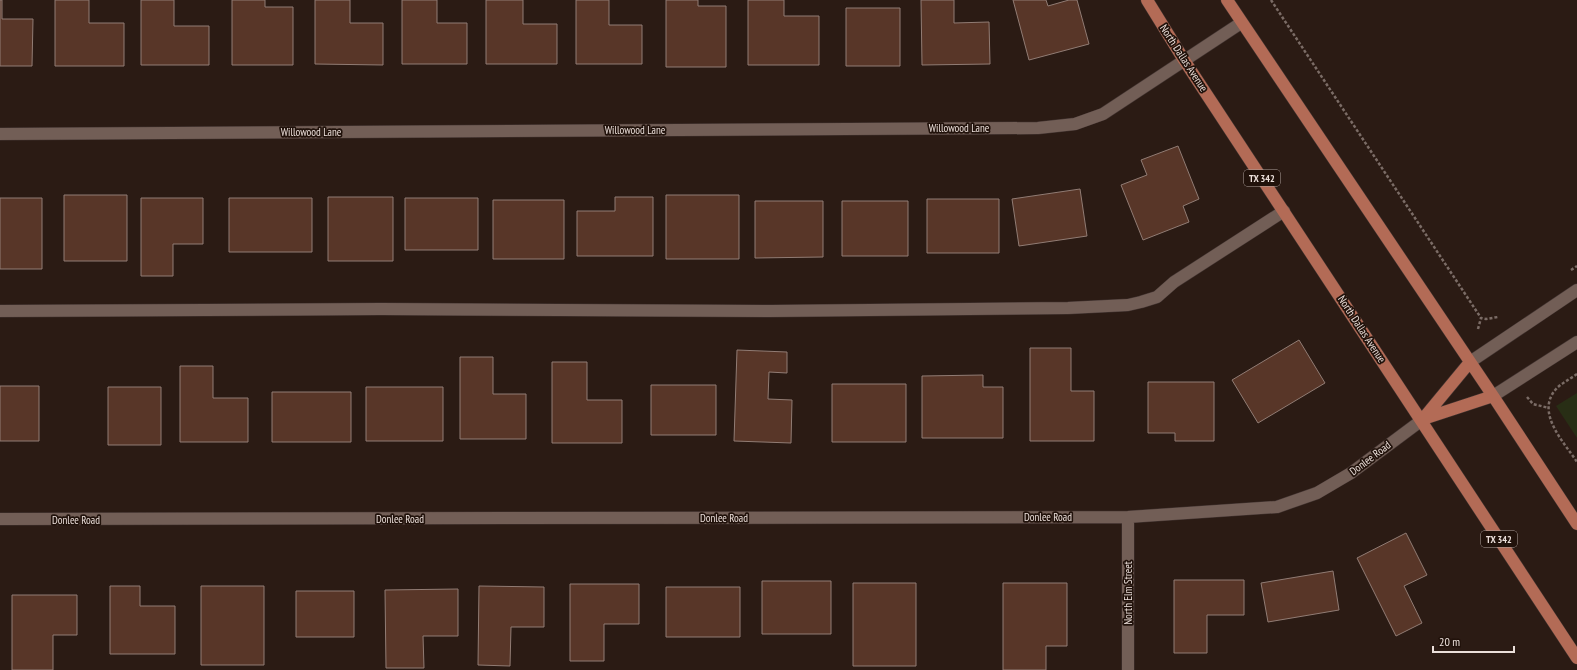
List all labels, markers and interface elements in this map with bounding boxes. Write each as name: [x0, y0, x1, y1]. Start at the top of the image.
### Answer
street label: North Dallas Avenue: [1157, 22, 1211, 95]
street label: Willowood Lane: [929, 121, 990, 135]
street label: Willowood Lane: [605, 123, 666, 137]
street label: Willowood Lane: [281, 125, 342, 139]
road number: TX 342: [1244, 170, 1280, 186]
street label: North Dallas Avenue: [1335, 293, 1389, 366]
street label: Donlee Road: [1347, 438, 1394, 478]
street label: Donlee Road: [1024, 510, 1072, 524]
street label: Donlee Road: [700, 511, 748, 525]
street label: Donlee Road: [376, 512, 424, 526]
street label: Donlee Road: [52, 513, 100, 527]
road number: TX 342: [1481, 531, 1517, 547]
street label: North Elm Street: [1121, 561, 1135, 625]
scale bar: [1433, 628, 1514, 654]
text: 20 m: [1439, 634, 1460, 649]

